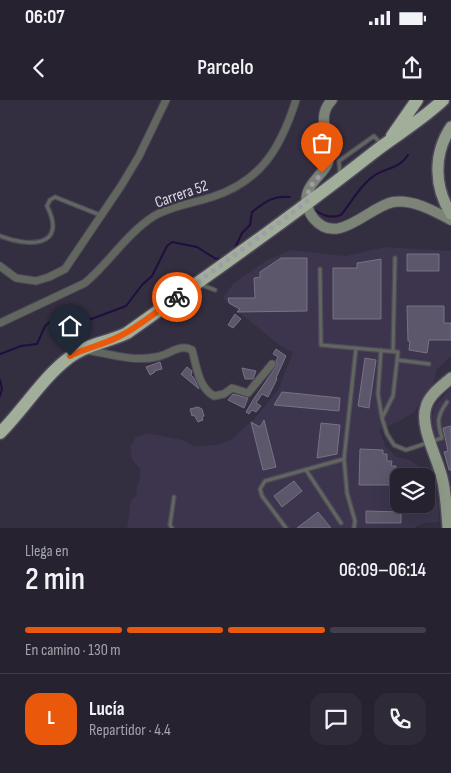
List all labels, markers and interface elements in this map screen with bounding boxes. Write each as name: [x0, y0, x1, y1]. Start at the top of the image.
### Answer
text: 06:07: [25, 6, 65, 29]
icon: back: [25, 54, 53, 82]
text: Parcelo: [197, 54, 254, 81]
icon: share: [398, 54, 426, 82]
pin: [301, 122, 343, 173]
icon: bag: [308, 129, 336, 157]
street label: Carrera 52: [152, 176, 211, 212]
courier: [152, 272, 202, 322]
icon: bike: [163, 283, 191, 311]
pin: [49, 305, 91, 356]
icon: home: [56, 312, 84, 340]
map controls: [390, 468, 435, 513]
button: layers: [390, 468, 435, 513]
text: Llega en: [25, 542, 69, 561]
text: 06:09–06:14: [339, 559, 426, 582]
text: 2 min: [25, 560, 85, 599]
text: En camino · 130 m: [25, 641, 121, 660]
button: chat: [310, 693, 362, 745]
button: phone: [374, 693, 426, 745]
text: Lucía: [89, 698, 124, 721]
text: L: [47, 707, 55, 730]
text: Repartidor · 4.4: [89, 721, 171, 740]

